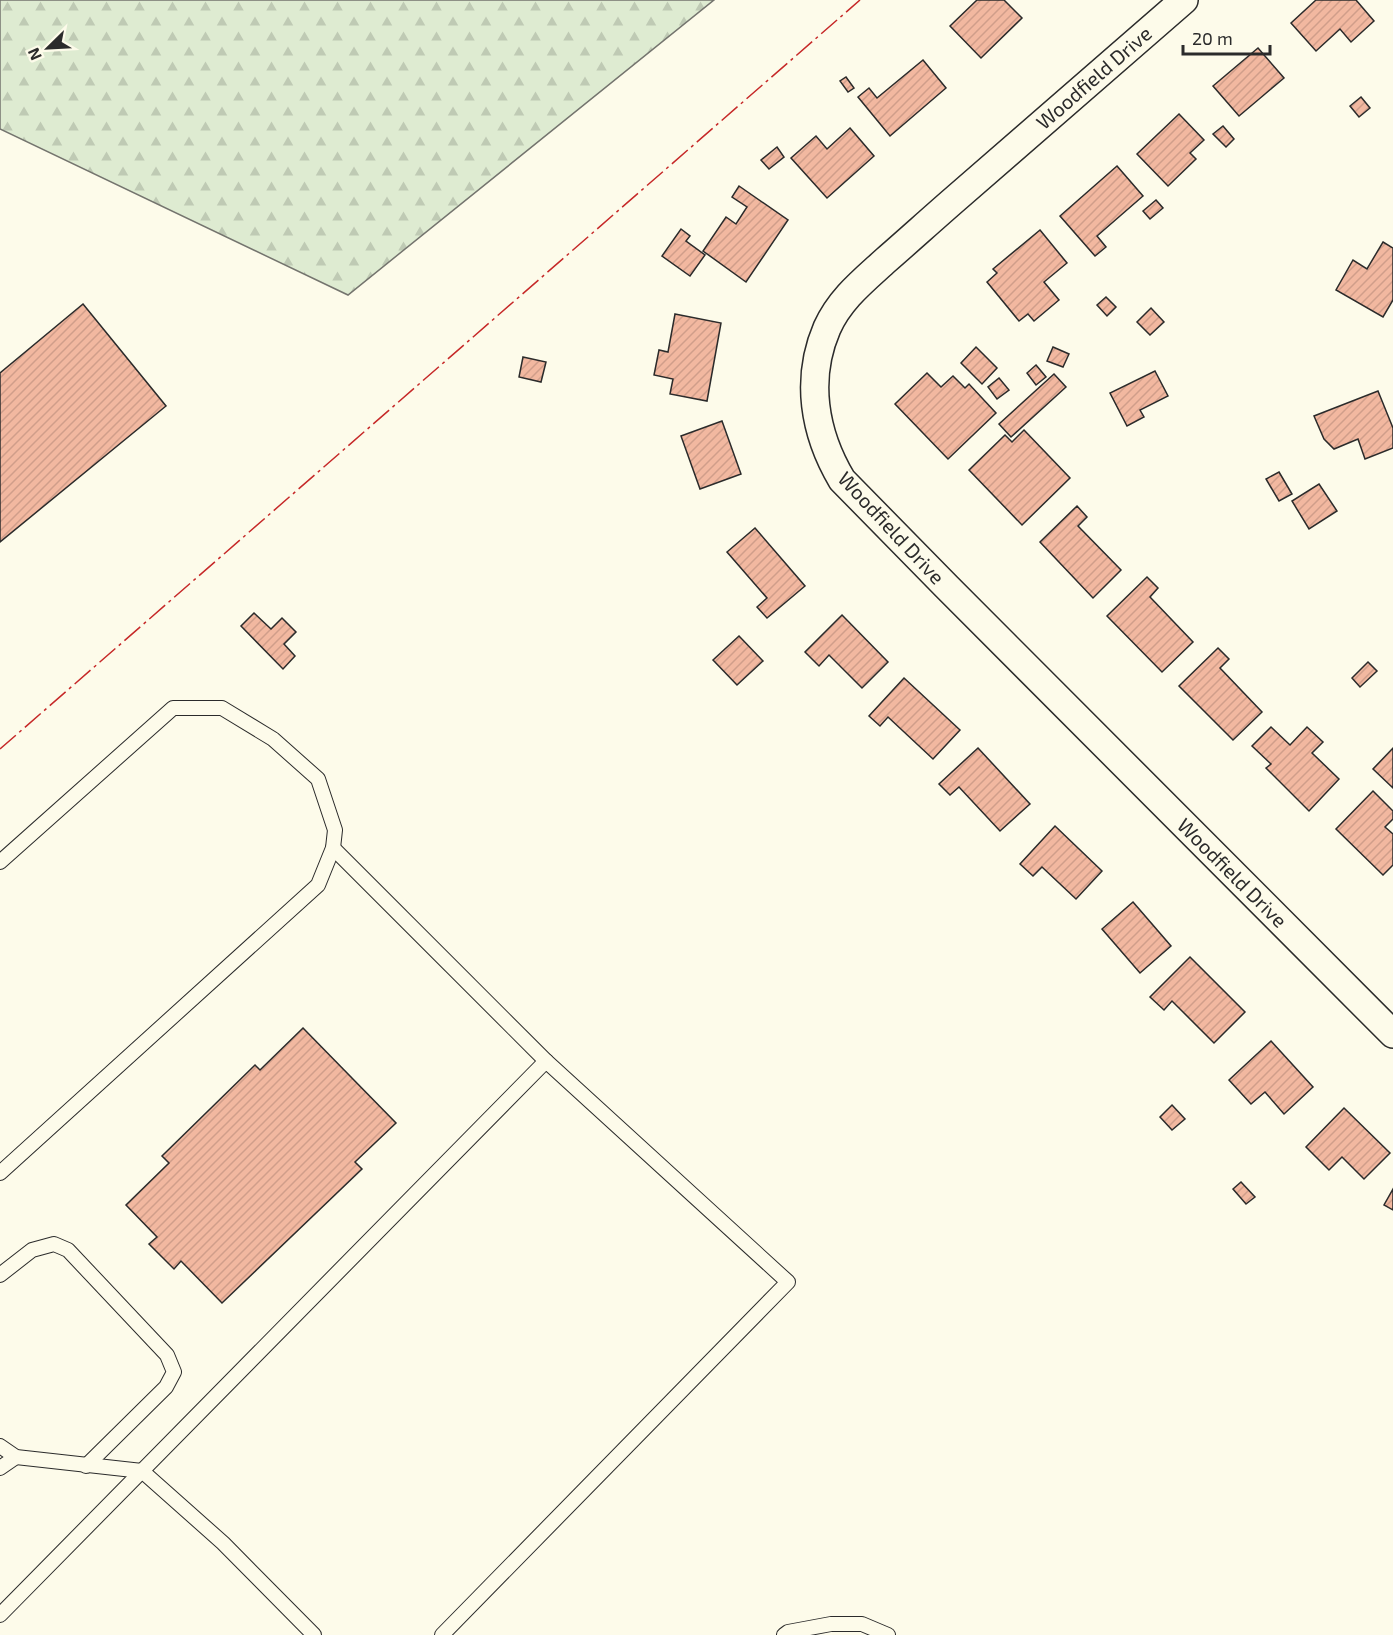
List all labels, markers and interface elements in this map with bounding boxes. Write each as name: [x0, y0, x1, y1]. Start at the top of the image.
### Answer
north arrow: [18, 18, 78, 78]
scale bar: [1183, 18, 1270, 56]
street label: Woodfield Drive: [1031, 21, 1156, 134]
text: 20 m: [1192, 27, 1233, 49]
text: N: [23, 45, 45, 63]
street label: Woodfield Drive: [834, 466, 950, 589]
street label: Woodfield Drive: [1173, 813, 1292, 932]

